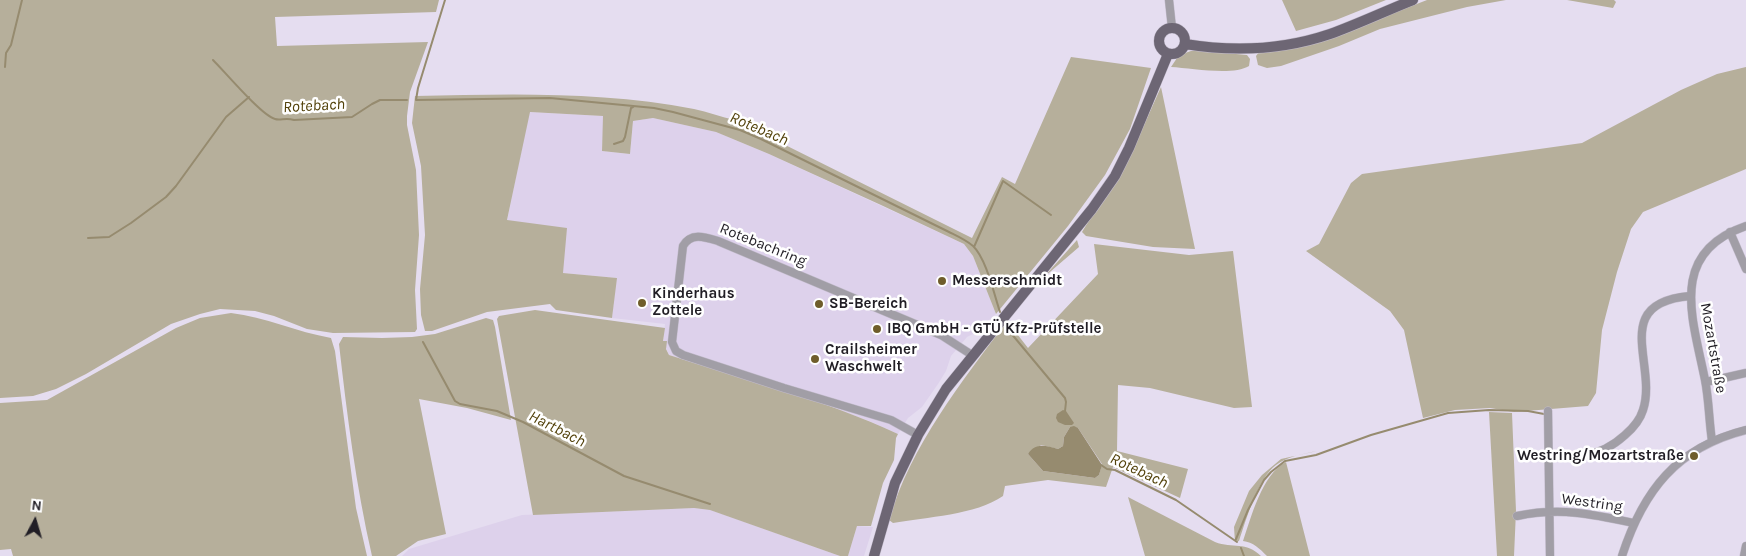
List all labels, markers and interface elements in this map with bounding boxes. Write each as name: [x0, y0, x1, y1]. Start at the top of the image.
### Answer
water label: Rotebach: [282, 95, 346, 117]
water label: Rotebach: [727, 108, 791, 150]
street label: Rotebachring: [717, 219, 809, 271]
place label: Messerschmidt: [952, 272, 1062, 290]
marker: Messerschmidt: [936, 275, 948, 287]
place label: Kinderhaus Zottele: [652, 285, 735, 320]
place label: SB-Bereich: [829, 295, 908, 313]
marker: Kinderhaus Zottele: [636, 297, 648, 309]
marker: SB-Bereich: [813, 298, 825, 310]
street label: Mozartstraße: [1696, 301, 1730, 395]
place label: IBQ GmbH - GTÜ Kfz-Prüfstelle: [887, 320, 1102, 338]
marker: IBQ GmbH - GTÜ Kfz-Prüfstelle: [871, 323, 883, 335]
place label: Crailsheimer Waschwelt: [825, 341, 917, 376]
marker: Crailsheimer Waschwelt: [809, 353, 821, 365]
water label: Hartbach: [525, 407, 589, 451]
place label: Westring/Mozartstraße: [1517, 447, 1684, 465]
water label: Rotebach: [1107, 449, 1171, 493]
marker: Westring/Mozartstraße: [1688, 450, 1700, 462]
street label: Westring: [1560, 490, 1624, 516]
north arrow: [10, 496, 60, 546]
text: N: [31, 497, 42, 515]

